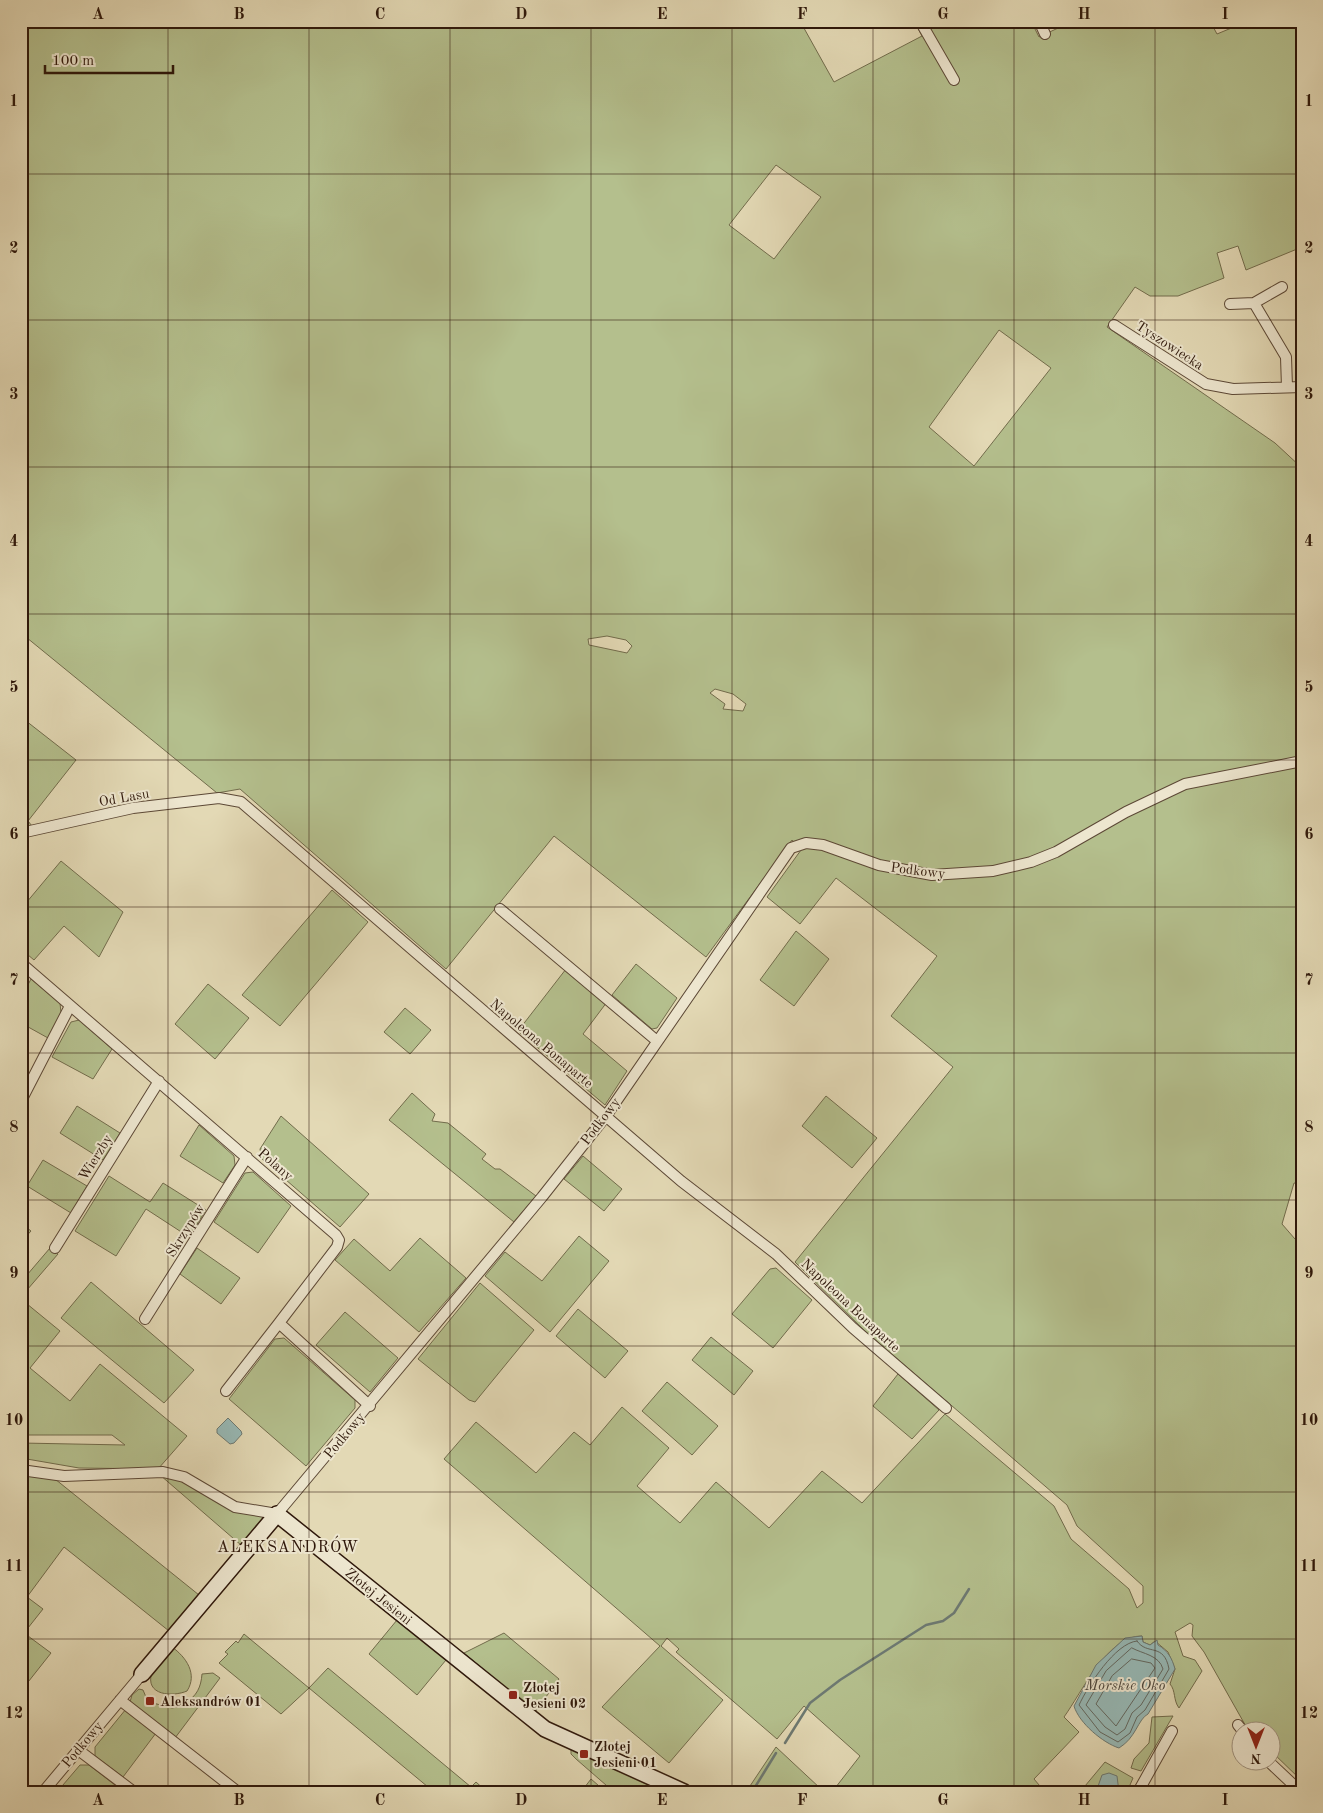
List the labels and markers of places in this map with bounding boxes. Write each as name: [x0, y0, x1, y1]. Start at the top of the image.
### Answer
place label: Złotej Jesieni 02: [523, 1681, 586, 1711]
marker: Złotej Jesieni 02: [507, 1689, 519, 1701]
marker: Aleksandrów 01: [144, 1695, 156, 1707]
place label: Aleksandrów 01: [160, 1695, 262, 1709]
place label: Złotej Jesieni 01: [594, 1740, 657, 1770]
marker: Złotej Jesieni 01: [578, 1748, 590, 1760]

